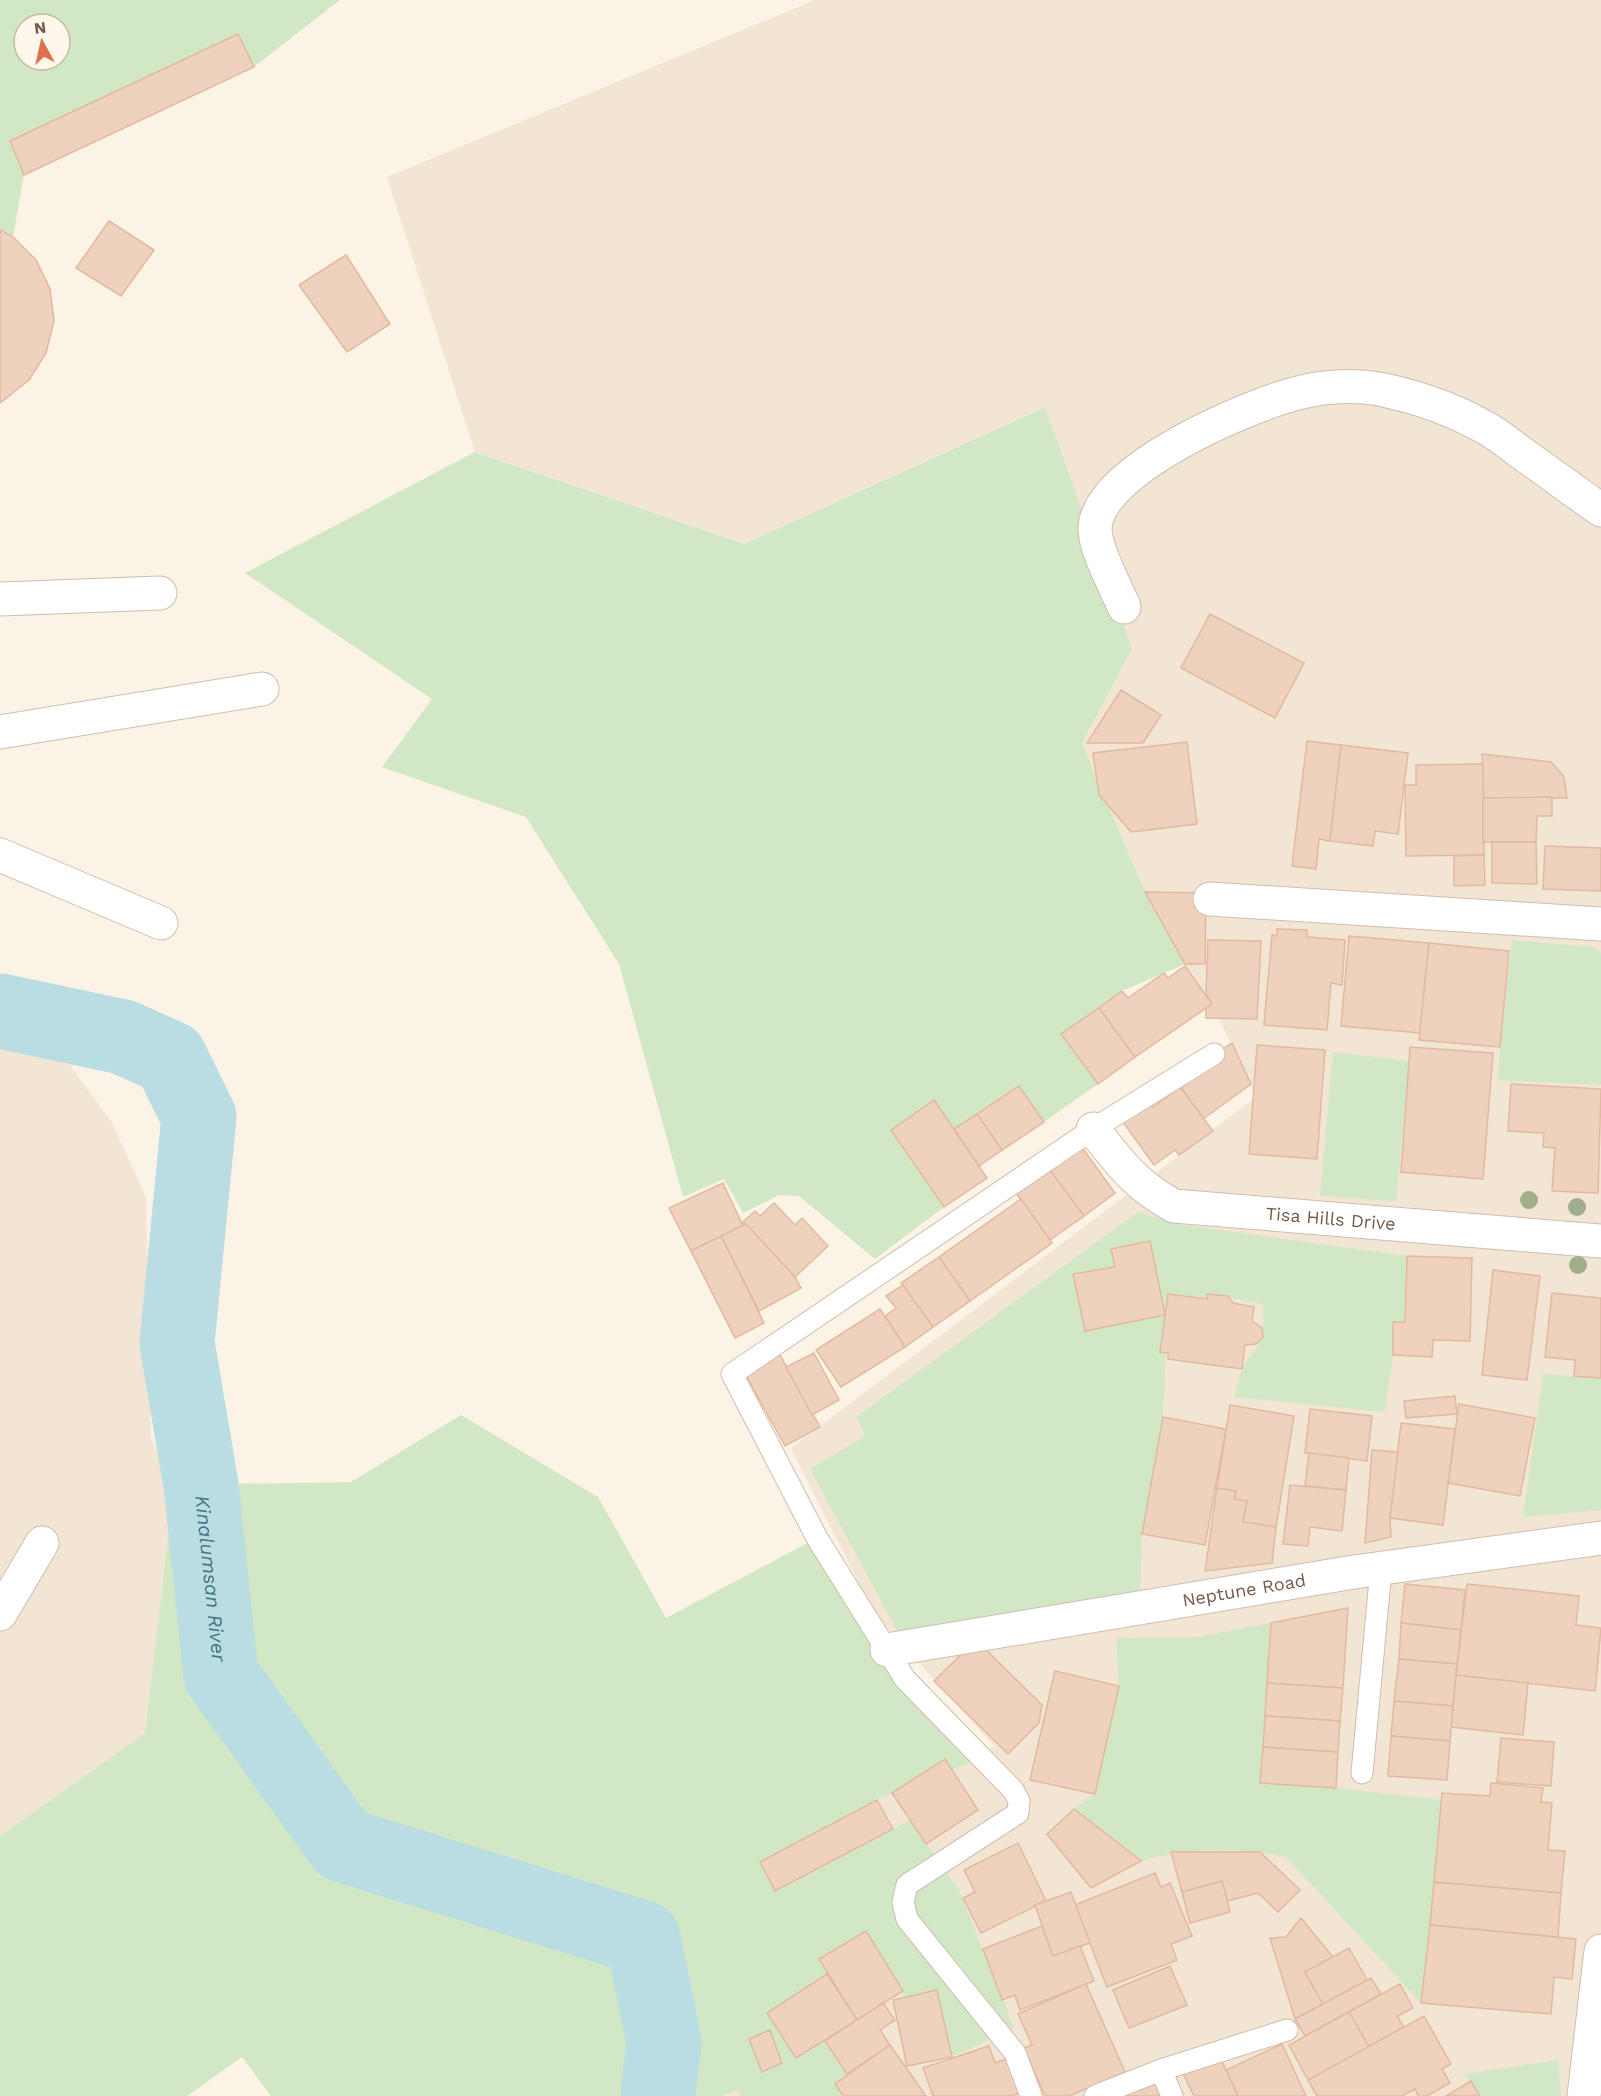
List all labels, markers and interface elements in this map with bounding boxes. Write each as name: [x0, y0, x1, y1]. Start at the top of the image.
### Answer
north arrow: [12, 12, 72, 72]
text: N: [33, 17, 47, 38]
street label: Tisa Hills Drive: [1265, 1203, 1397, 1234]
water label: Kinalumsan River: [190, 1494, 232, 1664]
street label: Neptune Road: [1181, 1569, 1307, 1611]

